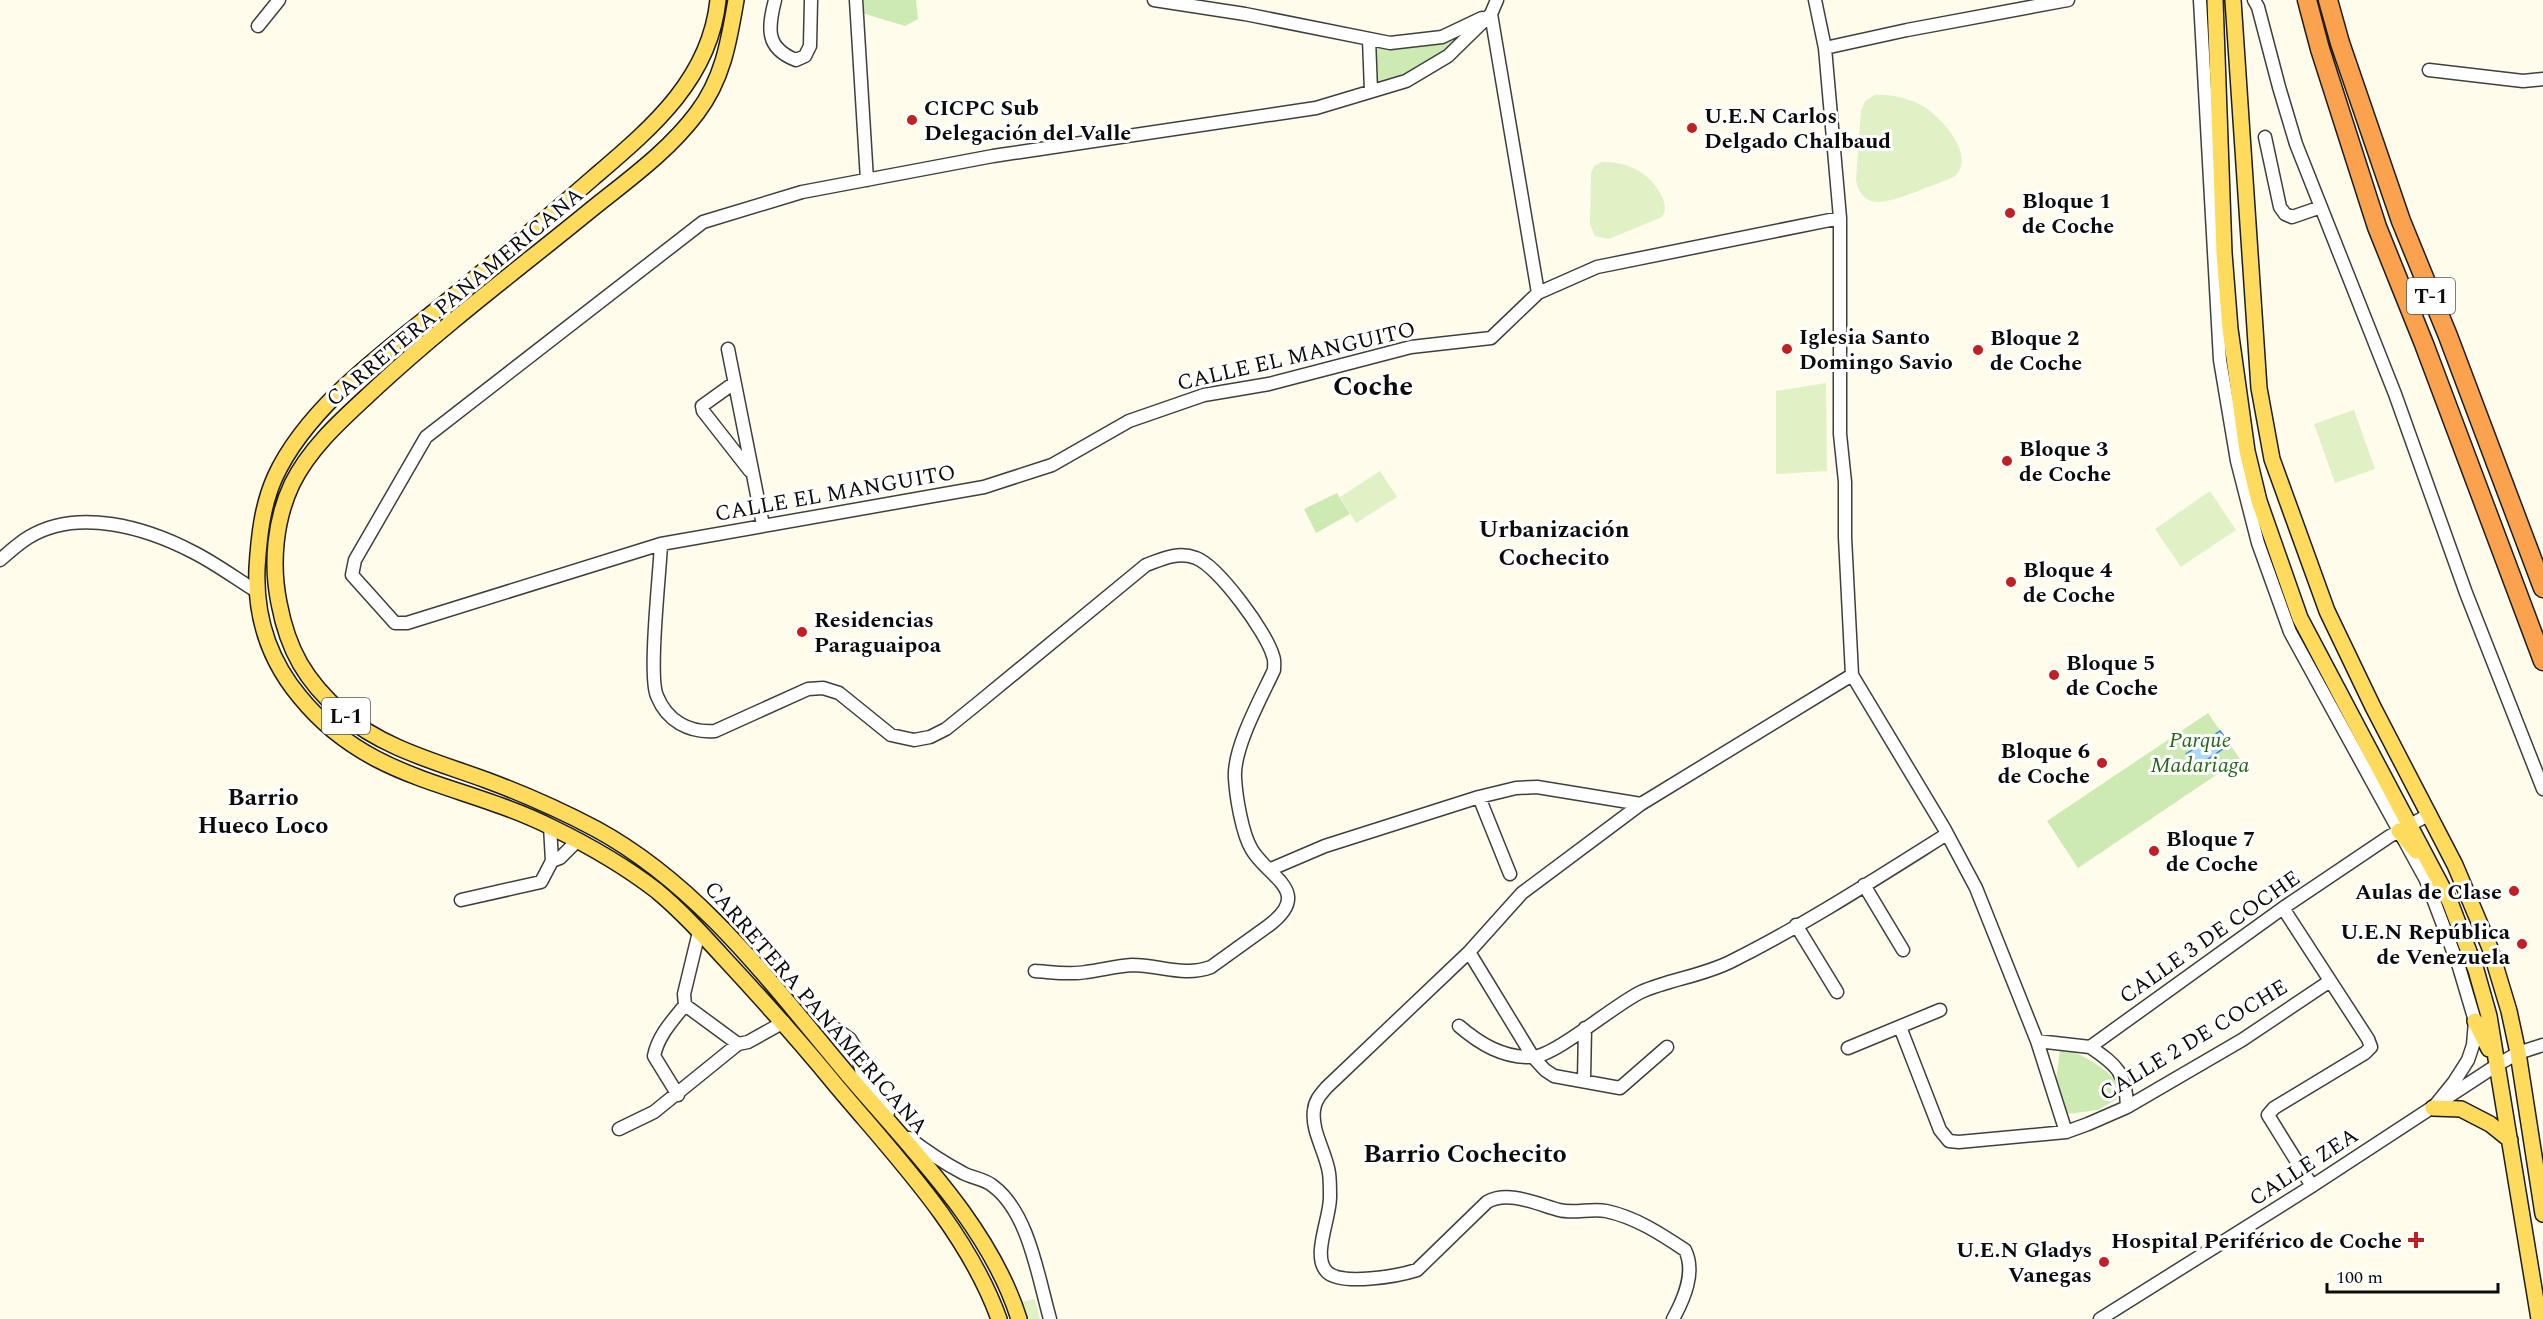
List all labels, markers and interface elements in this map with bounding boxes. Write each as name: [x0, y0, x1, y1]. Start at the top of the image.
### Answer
place label: CICPC Sub Delegación del Valle: [924, 92, 1131, 150]
place label: U.E.N Carlos Delgado Chalbaud: [1704, 100, 1891, 158]
marker: CICPC Sub Delegación del Valle: [905, 113, 919, 127]
marker: U.E.N Carlos Delgado Chalbaud: [1685, 121, 1699, 135]
street label: CARRETERA PANAMERICANA: [319, 179, 591, 415]
place label: Bloque 1 de Coche: [2022, 185, 2114, 243]
marker: Bloque 1 de Coche: [2003, 206, 2017, 220]
road number: T-1: [2407, 278, 2455, 314]
street label: CALLE EL MANGUITO: [1174, 313, 1419, 400]
place label: Iglesia Santo Domingo Savio: [1799, 321, 1953, 379]
place label: Bloque 2 de Coche: [1990, 322, 2082, 380]
marker: Iglesia Santo Domingo Savio: [1780, 342, 1794, 356]
marker: Bloque 2 de Coche: [1971, 343, 1985, 357]
district label: Coche: [1333, 365, 1413, 408]
place label: Bloque 3 de Coche: [2019, 433, 2111, 491]
marker: Bloque 3 de Coche: [2000, 454, 2014, 468]
street label: CALLE EL MANGUITO: [712, 456, 958, 531]
district label: Urbanización Cochecito: [1478, 512, 1630, 576]
place label: Bloque 4 de Coche: [2023, 554, 2115, 612]
marker: Bloque 4 de Coche: [2004, 575, 2018, 589]
place label: Residencias Paraguaipoa: [814, 604, 942, 662]
marker: Residencias Paraguaipoa: [795, 625, 809, 639]
place label: Bloque 5 de Coche: [2066, 647, 2158, 705]
marker: Bloque 5 de Coche: [2047, 668, 2061, 682]
road number: L-1: [322, 698, 370, 734]
park label: Parque Madariaga: [2150, 724, 2250, 782]
place label: Bloque 6 de Coche: [1998, 735, 2090, 793]
marker: Bloque 6 de Coche: [2095, 756, 2109, 770]
district label: Barrio Hueco Loco: [198, 780, 328, 844]
place label: Bloque 7 de Coche: [2166, 823, 2258, 881]
marker: Bloque 7 de Coche: [2147, 844, 2161, 858]
street label: CALLE 3 DE COCHE: [2112, 862, 2307, 1012]
street label: CARRETERA PANAMERICANA: [696, 874, 936, 1142]
place label: Aulas de Clase: [2355, 876, 2502, 909]
marker: Aulas de Clase: [2507, 884, 2521, 898]
place label: U.E.N República de Venezuela: [2340, 916, 2511, 974]
marker: U.E.N República de Venezuela: [2515, 937, 2529, 951]
street label: CALLE 2 DE COCHE: [2093, 971, 2294, 1110]
street label: CALLE ZEA: [2243, 1120, 2365, 1215]
district label: Barrio Cochecito: [1363, 1134, 1567, 1174]
place label: Hospital Periférico de Coche: [2111, 1225, 2402, 1258]
marker: Hospital Periférico de Coche: [2407, 1231, 2425, 1249]
place label: U.E.N Gladys Vanegas: [1956, 1234, 2092, 1292]
marker: U.E.N Gladys Vanegas: [2097, 1255, 2111, 1269]
scale bar: [2327, 1256, 2498, 1294]
text: 100 m: [2336, 1264, 2383, 1291]

